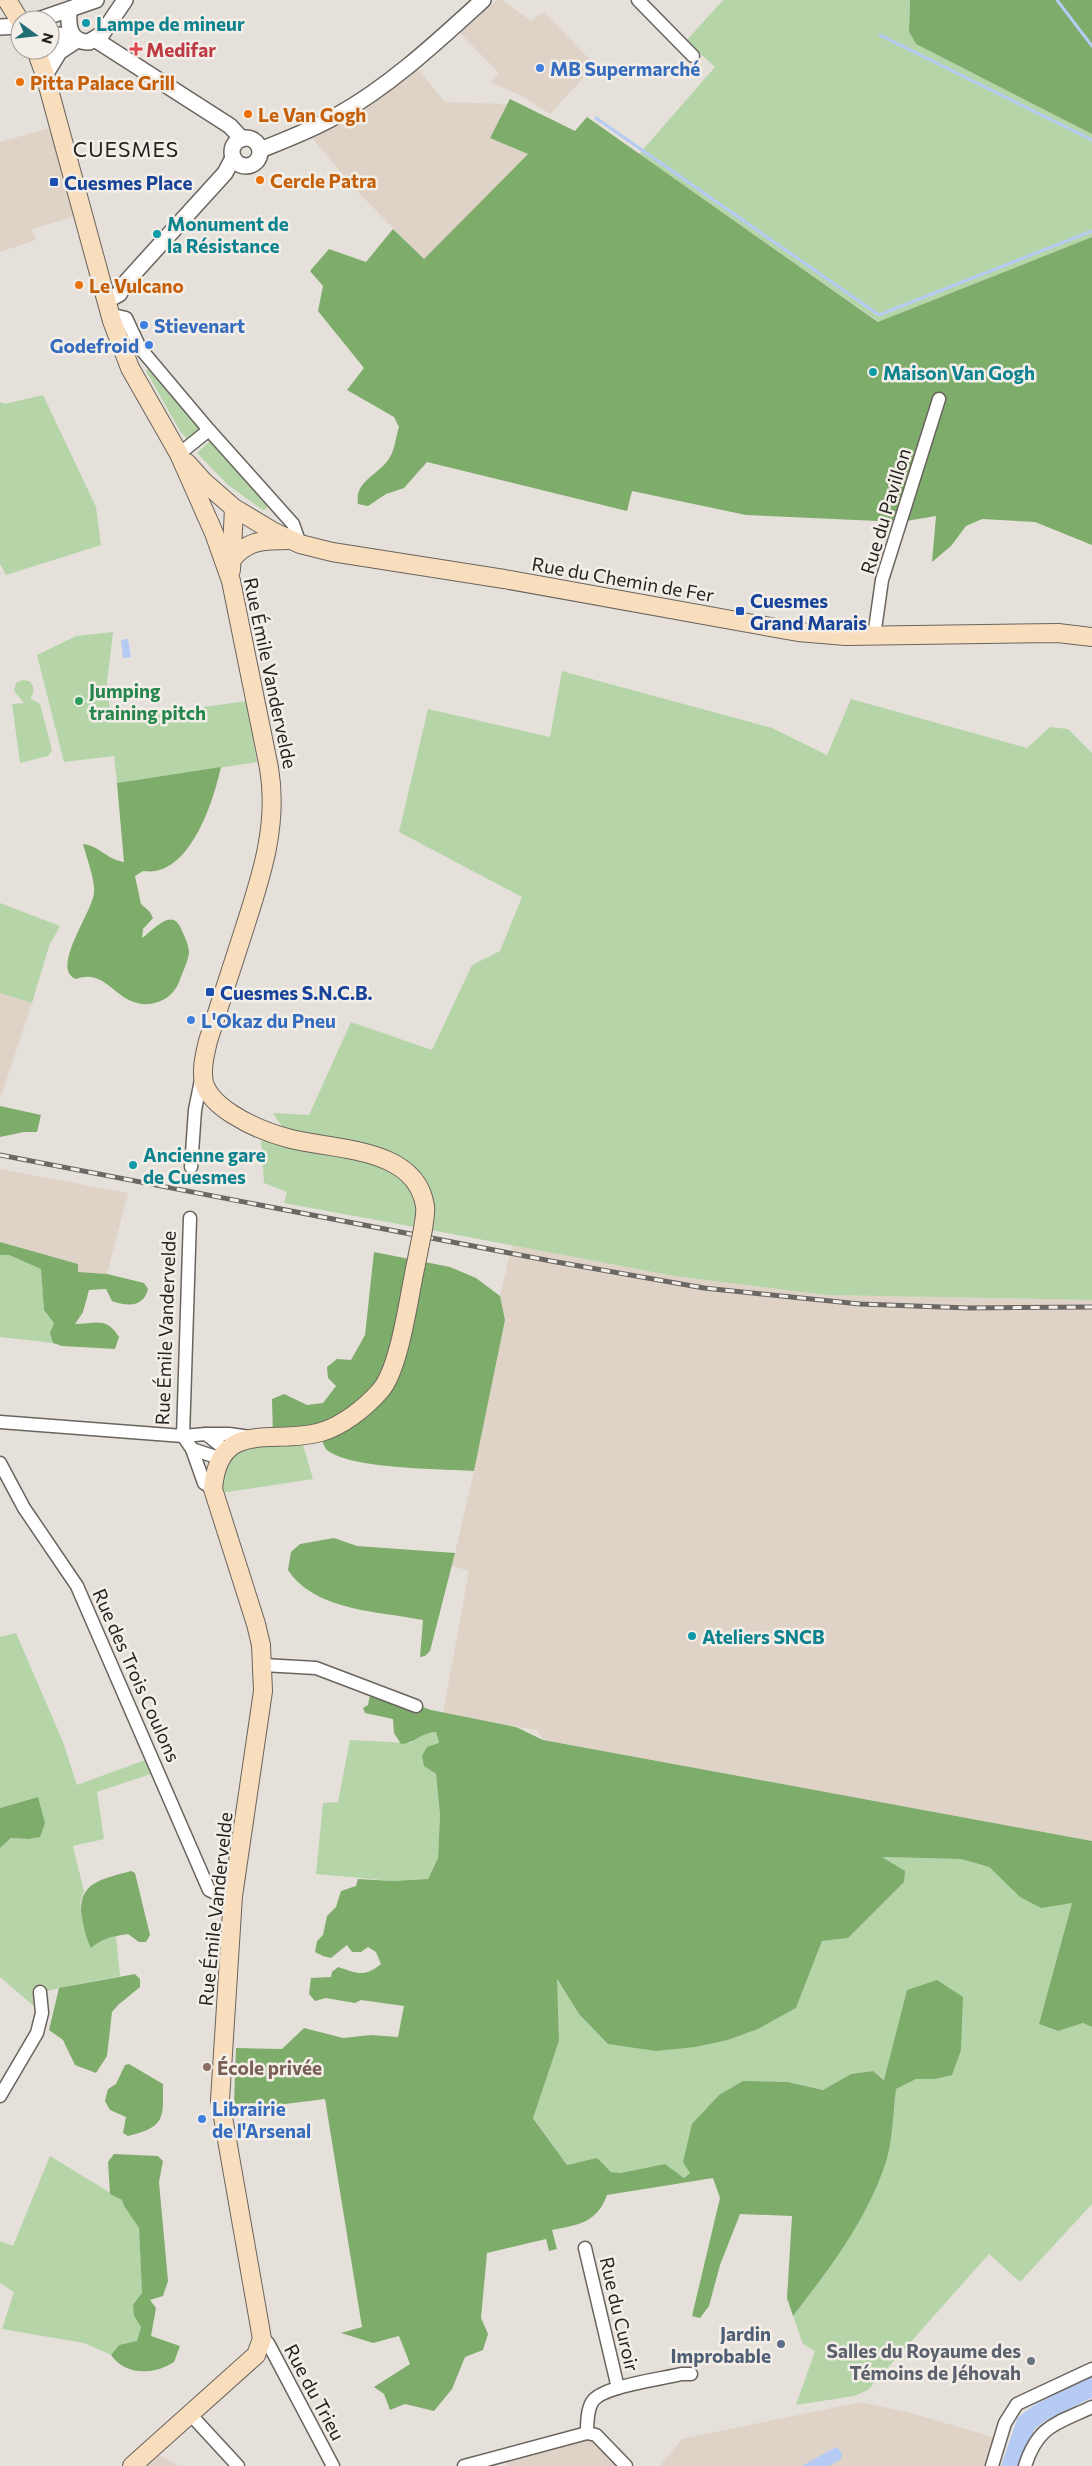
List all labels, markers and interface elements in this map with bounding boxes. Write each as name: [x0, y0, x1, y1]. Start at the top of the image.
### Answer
north arrow: [10, 10, 60, 60]
place label: Lampe de mineur: [96, 12, 245, 35]
marker: Lampe de mineur: [80, 17, 92, 29]
text: N: [38, 31, 58, 46]
place label: Medifar: [146, 38, 216, 61]
marker: Medifar: [130, 43, 142, 55]
place label: MB Supermarché: [550, 57, 700, 80]
marker: MB Supermarché: [534, 62, 546, 74]
place label: Pitta Palace Grill: [30, 71, 175, 94]
marker: Pitta Palace Grill: [14, 76, 26, 88]
place label: Le Van Gogh: [258, 103, 366, 126]
marker: Le Van Gogh: [242, 108, 254, 120]
district label: CUESMES: [73, 136, 179, 161]
place label: Cercle Patra: [270, 169, 377, 192]
place label: Cuesmes Place: [64, 171, 192, 194]
marker: Cercle Patra: [254, 174, 266, 186]
marker: Cuesmes Place: [48, 176, 60, 188]
place label: Monument de la Résistance: [167, 212, 289, 257]
marker: Monument de la Résistance: [151, 228, 163, 240]
place label: Le Vulcano: [89, 274, 184, 297]
marker: Le Vulcano: [73, 279, 85, 291]
place label: Stievenart: [154, 314, 245, 337]
marker: Stievenart: [138, 319, 150, 331]
place label: Godefroid: [50, 334, 139, 357]
marker: Godefroid: [143, 339, 155, 351]
place label: Maison Van Gogh: [883, 361, 1035, 384]
marker: Maison Van Gogh: [867, 366, 879, 378]
street label: Rue du Pavillon: [855, 445, 915, 577]
street label: Rue du Chemin de Fer: [530, 552, 716, 606]
street label: Rue Émile Vandervelde: [239, 575, 303, 771]
place label: Cuesmes Grand Marais: [750, 589, 867, 634]
marker: Cuesmes Grand Marais: [734, 605, 746, 617]
place label: Jumping training pitch: [89, 679, 206, 724]
marker: Jumping training pitch: [73, 695, 85, 707]
place label: Cuesmes S.N.C.B.: [220, 981, 373, 1004]
marker: Cuesmes S.N.C.B.: [204, 986, 216, 998]
place label: L'Okaz du Pneu: [201, 1009, 336, 1032]
marker: L'Okaz du Pneu: [185, 1014, 197, 1026]
place label: Ancienne gare de Cuesmes: [143, 1143, 266, 1188]
marker: Ancienne gare de Cuesmes: [127, 1159, 139, 1171]
street label: Rue Émile Vandervelde: [150, 1230, 180, 1426]
street label: Rue des Trois Coulons: [88, 1585, 186, 1765]
place label: Ateliers SNCB: [702, 1625, 825, 1648]
marker: Ateliers SNCB: [686, 1630, 698, 1642]
street label: Rue Émile Vandervelde: [193, 1811, 237, 2007]
place label: École privée: [217, 2056, 322, 2079]
marker: École privée: [201, 2061, 213, 2073]
place label: Librairie de l'Arsenal: [212, 2097, 311, 2142]
marker: Librairie de l'Arsenal: [196, 2113, 208, 2125]
street label: Rue du Curoir: [596, 2254, 644, 2374]
place label: Jardin Improbable: [671, 2322, 771, 2367]
marker: Jardin Improbable: [775, 2338, 787, 2350]
place label: Salles du Royaume des Témoins de Jéhovah: [826, 2339, 1021, 2384]
street label: Rue du Trieu: [280, 2340, 350, 2444]
marker: Salles du Royaume des Témoins de Jéhovah: [1025, 2355, 1037, 2367]

